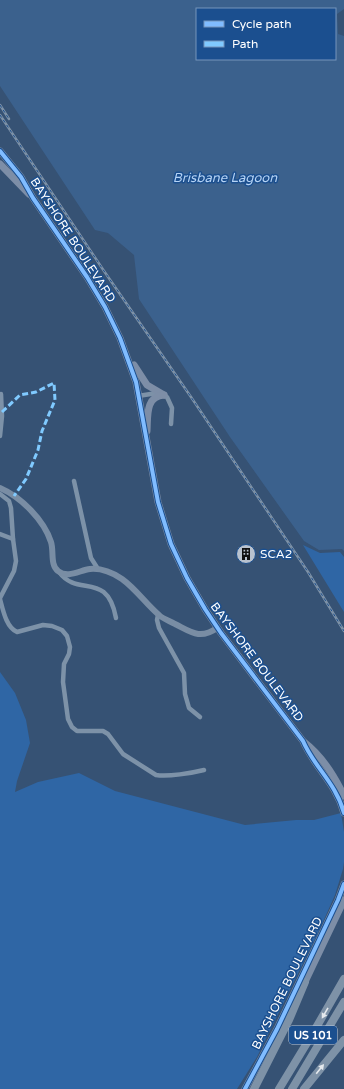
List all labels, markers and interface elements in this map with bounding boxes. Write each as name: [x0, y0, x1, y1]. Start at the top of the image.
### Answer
legend: [196, 8, 336, 60]
text: Cycle path: [232, 17, 291, 31]
text: Path: [232, 37, 258, 51]
water label: Brisbane Lagoon: [173, 170, 278, 186]
street label: BAYSHORE BOULEVARD: [27, 175, 119, 305]
building icon: SCA2: [235, 543, 257, 565]
place label: SCA2: [260, 547, 292, 561]
street label: BAYSHORE BOULEVARD: [208, 600, 306, 724]
street label: BAYSHORE BOULEVARD: [249, 914, 325, 1052]
one-way arrow: [322, 1007, 329, 1019]
road number: US 101: [289, 1026, 337, 1044]
one-way arrow: [316, 1064, 324, 1074]

